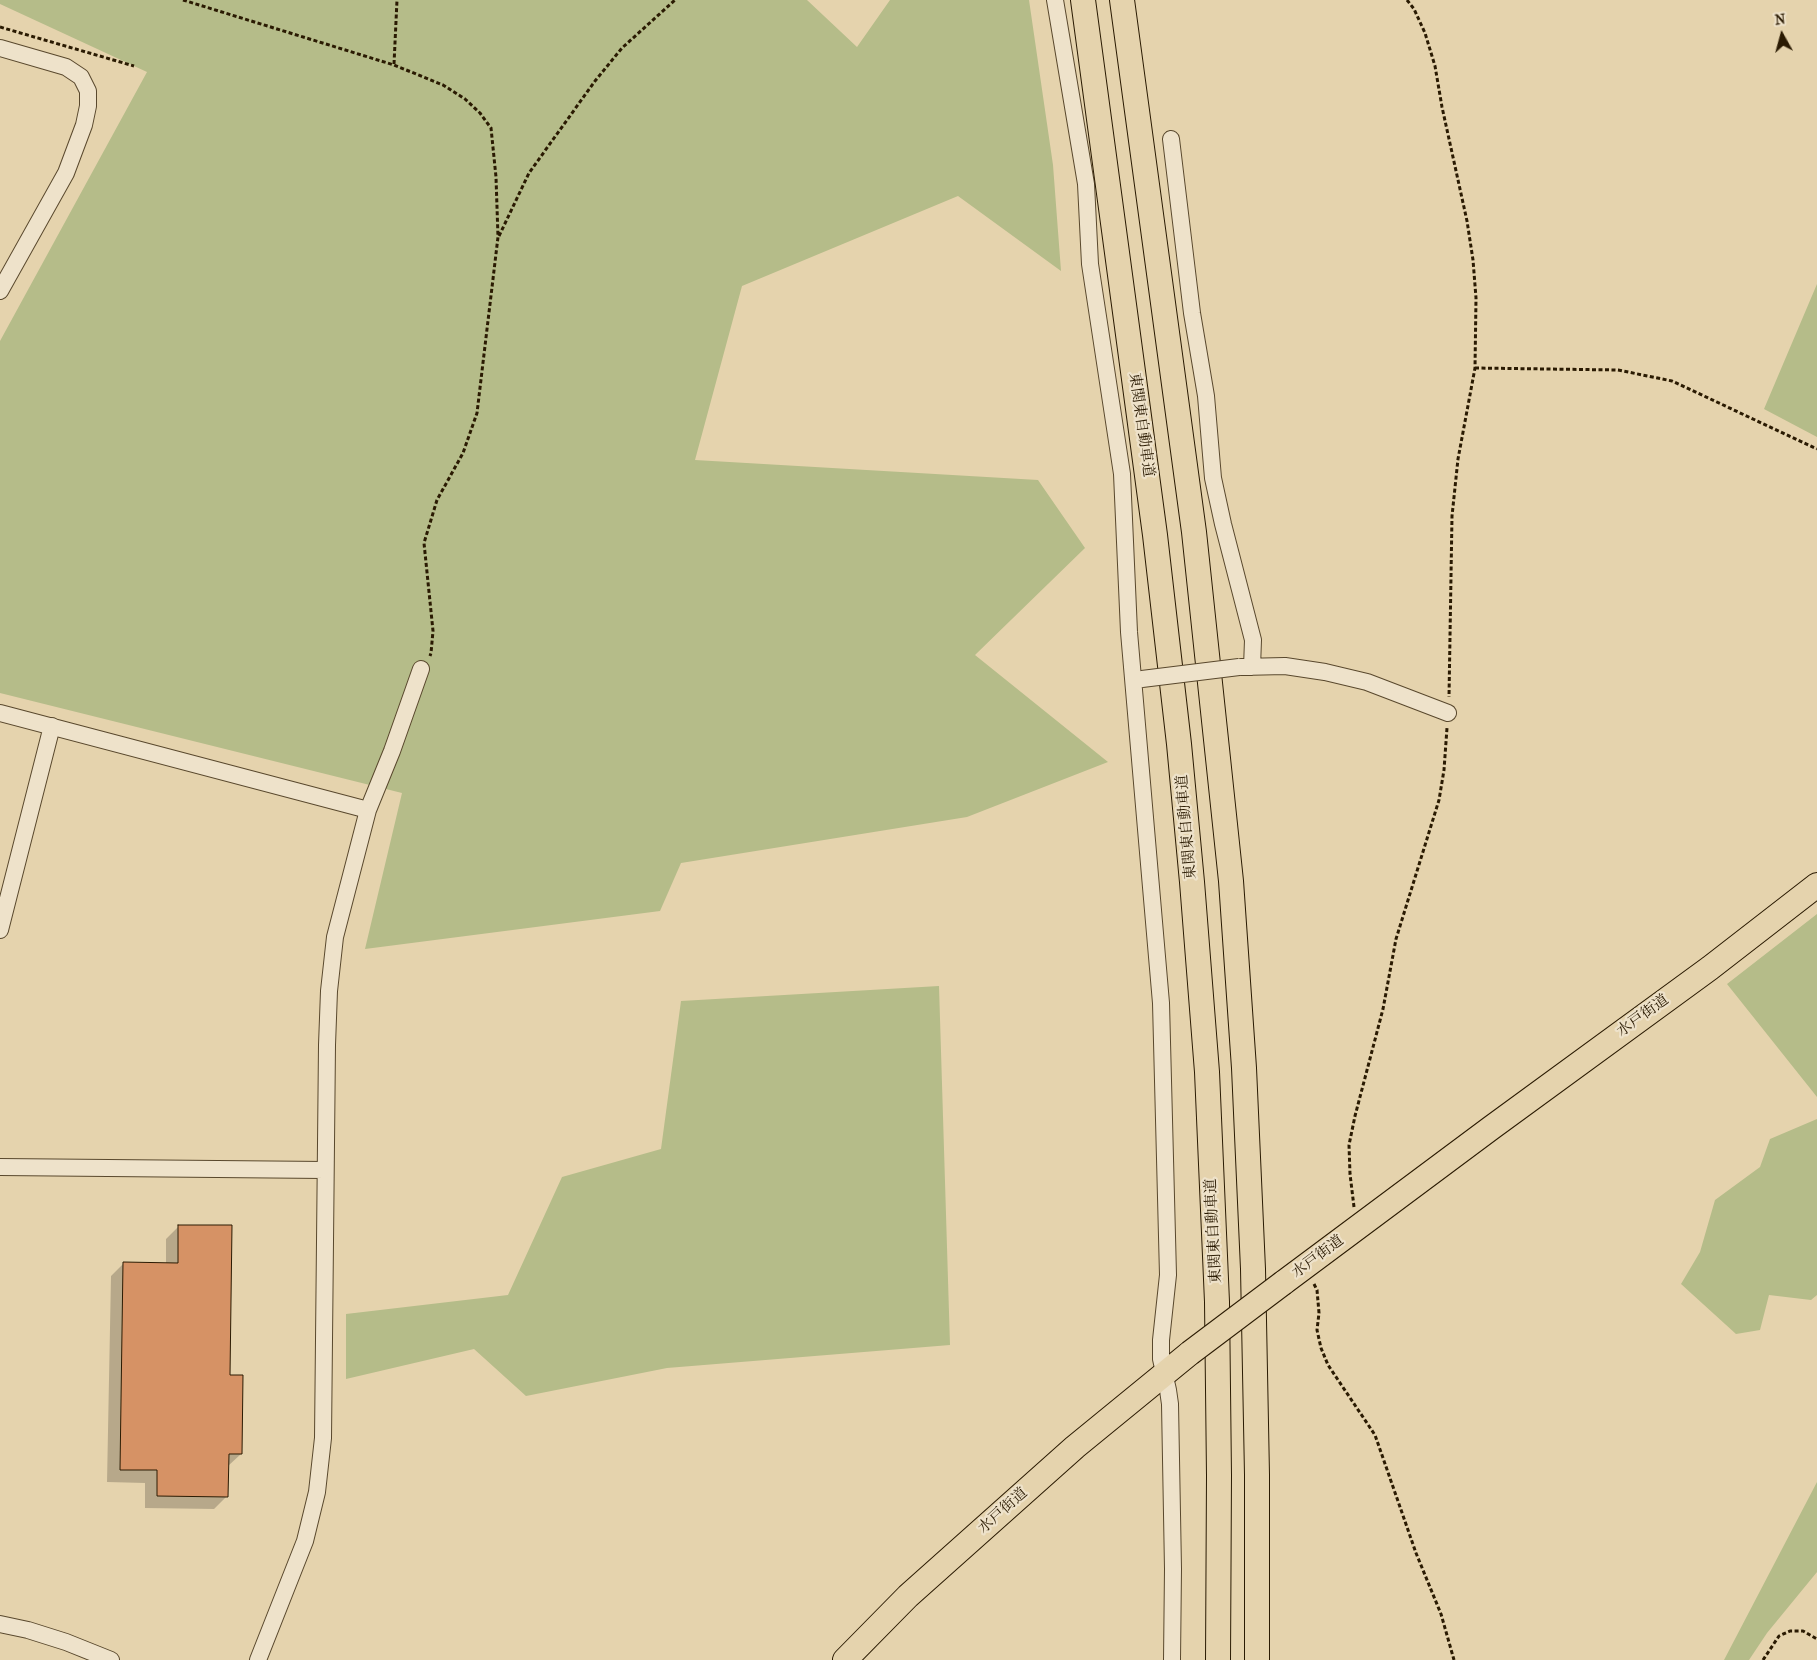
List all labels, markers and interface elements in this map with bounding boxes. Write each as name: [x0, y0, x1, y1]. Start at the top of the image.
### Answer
north arrow: [1757, 10, 1807, 60]
text: N: [1774, 11, 1786, 29]
street label: 東関東自動車道: [1125, 372, 1157, 478]
street label: 東関東自動車道: [1173, 774, 1201, 880]
street label: 水戸街道: [1613, 991, 1673, 1041]
street label: 東関東自動車道: [1202, 1178, 1226, 1284]
street label: 水戸街道: [1289, 1232, 1347, 1282]
street label: 水戸街道: [975, 1484, 1031, 1538]

